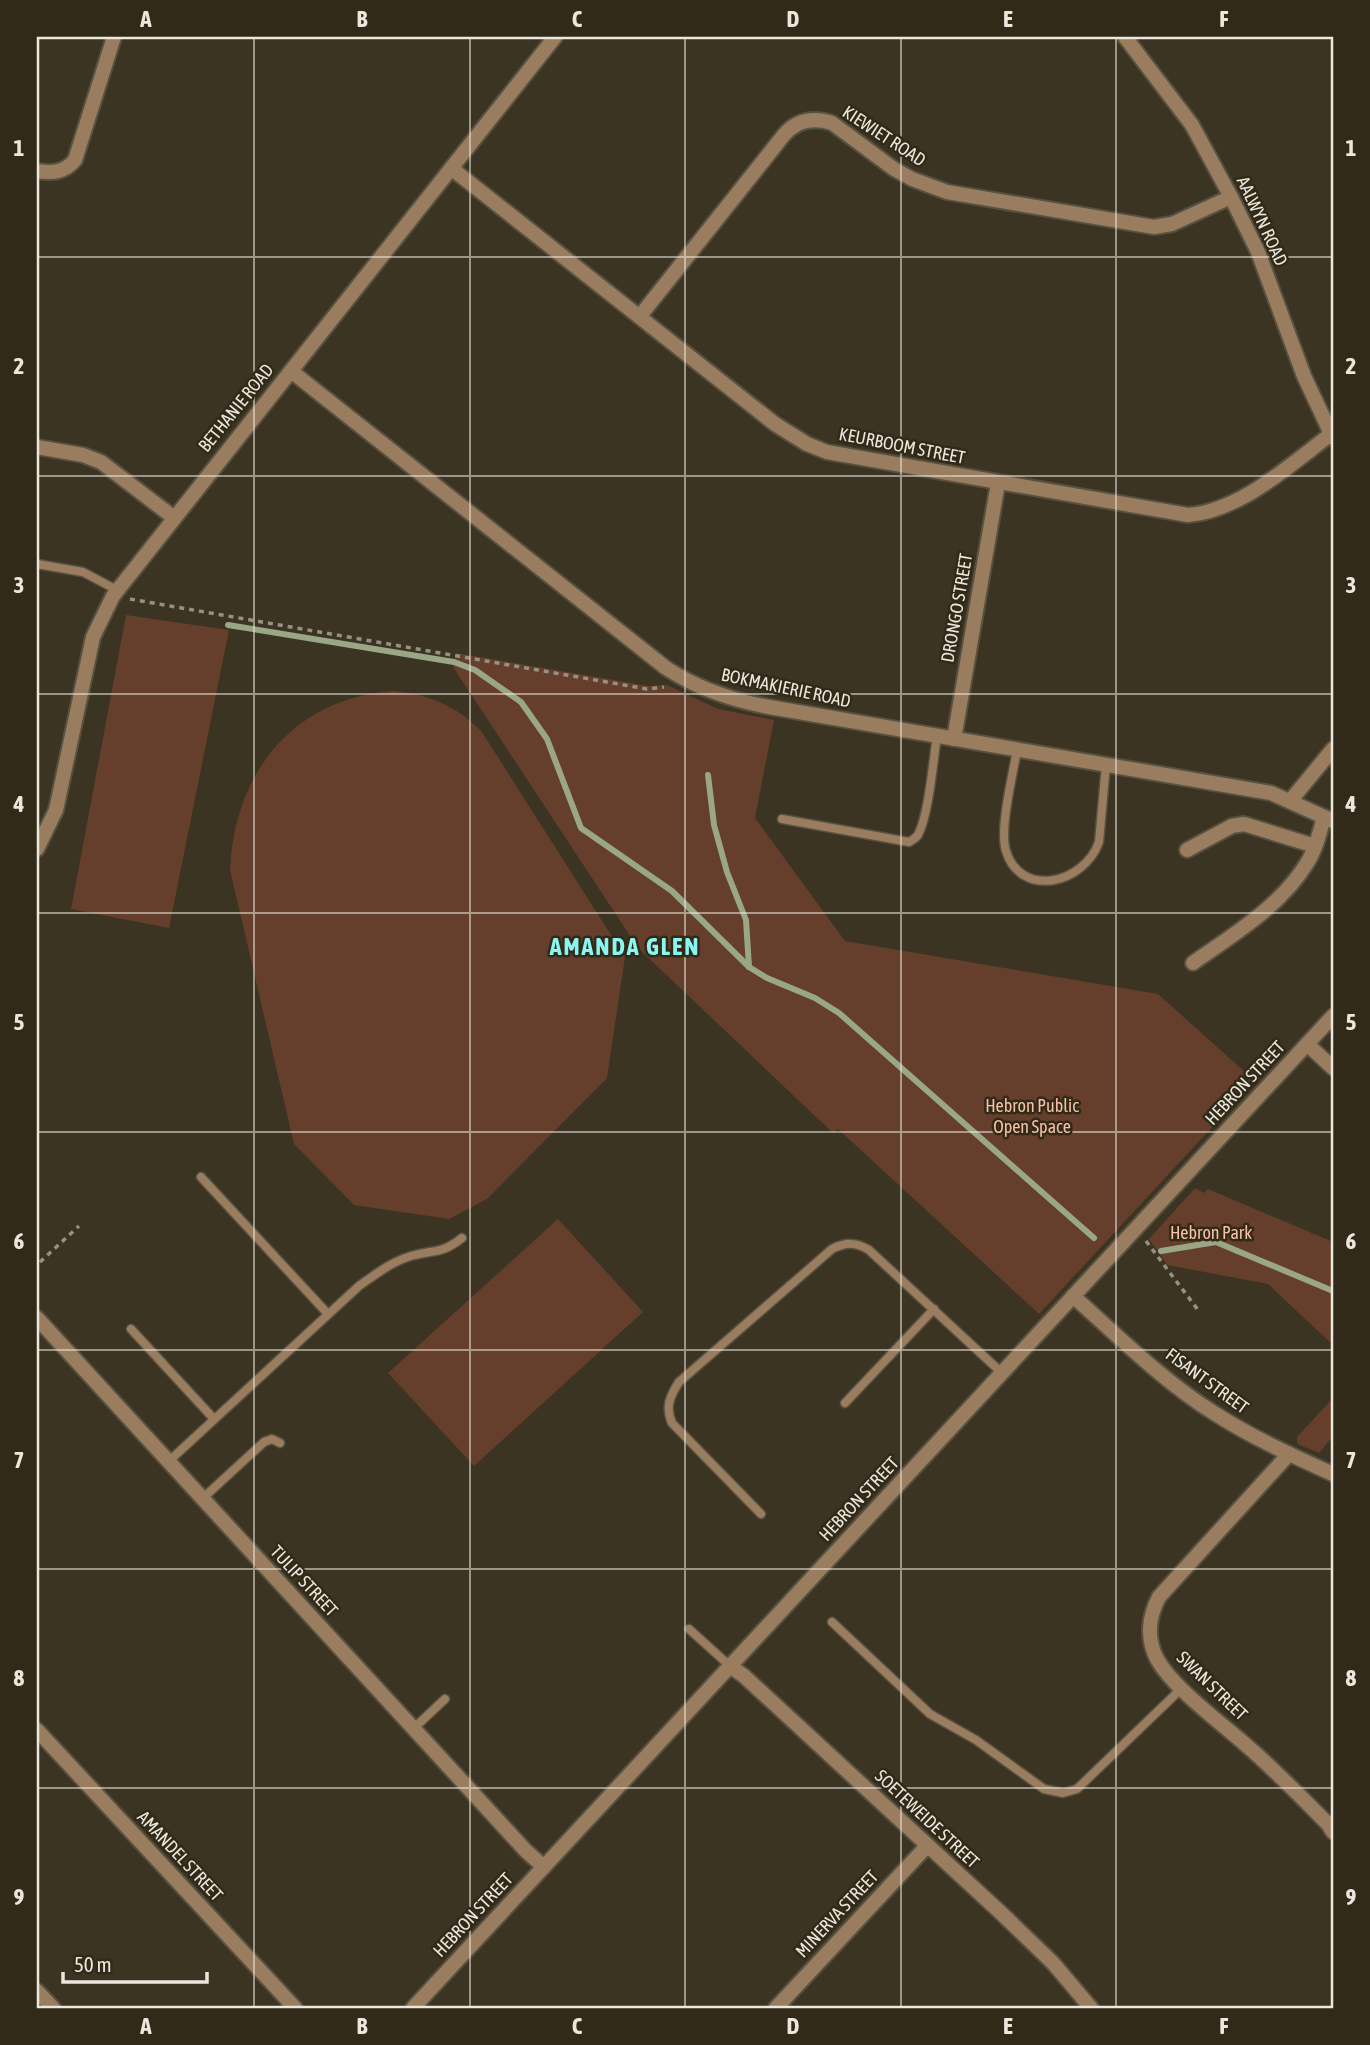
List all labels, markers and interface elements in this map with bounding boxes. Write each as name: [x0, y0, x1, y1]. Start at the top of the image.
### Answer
text: A: [139, 6, 152, 32]
text: B: [357, 6, 368, 32]
text: C: [572, 6, 583, 32]
text: D: [787, 6, 800, 32]
text: E: [1003, 6, 1013, 32]
text: F: [1219, 6, 1229, 32]
street label: KIEWIET ROAD: [839, 101, 930, 170]
text: 1: [14, 135, 25, 161]
text: 1: [1346, 135, 1357, 161]
street label: AALWYN ROAD: [1233, 173, 1292, 269]
text: 2: [14, 353, 24, 379]
text: 2: [1346, 353, 1356, 379]
street label: BETHANIE ROAD: [194, 360, 277, 456]
street label: KEURBOOM STREET: [837, 423, 967, 468]
street label: DRONGO STREET: [937, 552, 976, 664]
text: 3: [14, 572, 24, 598]
text: 3: [1346, 572, 1356, 598]
street label: BOKMAKIERIE ROAD: [719, 664, 853, 711]
text: 4: [13, 791, 25, 817]
text: 4: [1345, 791, 1357, 817]
district label: AMANDA GLEN: [549, 933, 700, 960]
text: 5: [14, 1009, 25, 1035]
text: 5: [1346, 1009, 1357, 1035]
street label: HEBRON STREET: [1201, 1036, 1289, 1129]
park label: Hebron Public Open Space: [985, 1095, 1079, 1137]
park label: Hebron Park: [1170, 1222, 1252, 1243]
text: 6: [14, 1228, 25, 1254]
text: 6: [1346, 1228, 1357, 1254]
street label: FISANT STREET: [1162, 1344, 1253, 1418]
text: 7: [14, 1447, 24, 1473]
text: 7: [1346, 1447, 1356, 1473]
street label: HEBRON STREET: [815, 1452, 903, 1545]
street label: TULIP STREET: [266, 1541, 342, 1620]
street label: SWAN STREET: [1173, 1647, 1252, 1724]
text: 8: [14, 1665, 25, 1691]
text: 8: [1346, 1665, 1357, 1691]
street label: SOETEWEIDE STREET: [871, 1765, 984, 1872]
street label: AMANDEL STREET: [133, 1806, 227, 1905]
street label: MINERVA STREET: [791, 1866, 882, 1961]
street label: HEBRON STREET: [429, 1868, 517, 1961]
text: 9: [14, 1884, 25, 1910]
text: 9: [1346, 1884, 1357, 1910]
scale bar: [63, 1940, 206, 1984]
text: 50 m: [74, 1952, 112, 1976]
text: A: [139, 2013, 152, 2039]
text: B: [357, 2013, 368, 2039]
text: C: [572, 2013, 583, 2039]
text: D: [787, 2013, 800, 2039]
text: E: [1003, 2013, 1013, 2039]
text: F: [1219, 2013, 1229, 2039]

